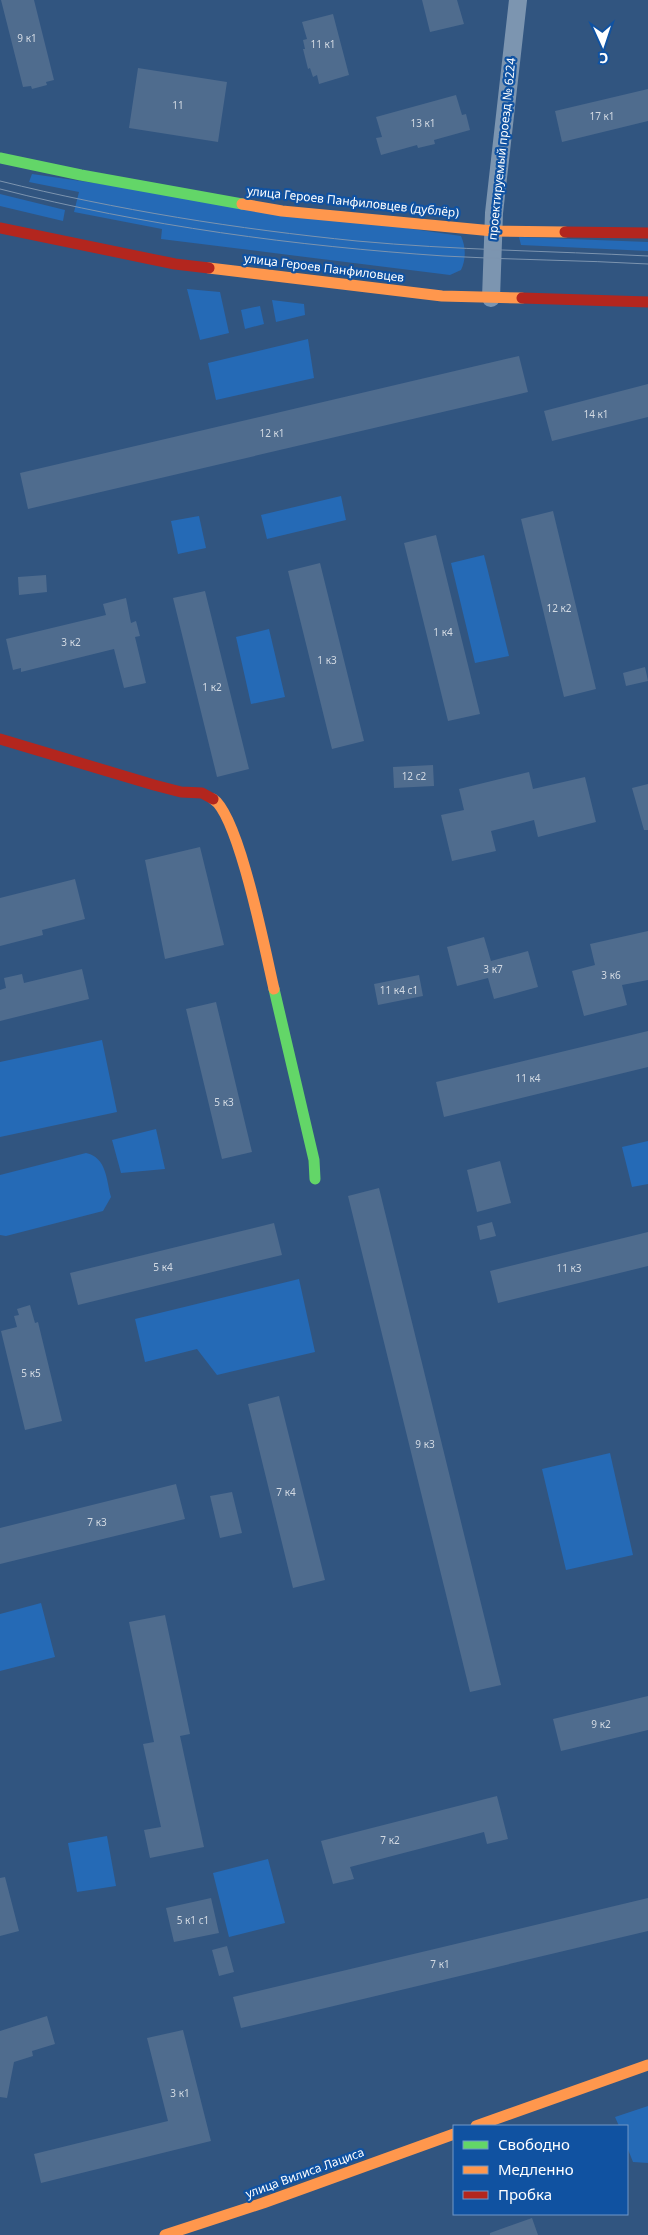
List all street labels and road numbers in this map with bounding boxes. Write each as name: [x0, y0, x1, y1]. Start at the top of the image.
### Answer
street label: проектируемый проезд № 6224: [483, 57, 520, 241]
street label: улица Героев Панфиловцев (дублёр): [246, 182, 460, 221]
street label: улица Героев Панфиловцев: [243, 249, 405, 286]
street label: улица Вилиса Лациса: [243, 2143, 366, 2202]

